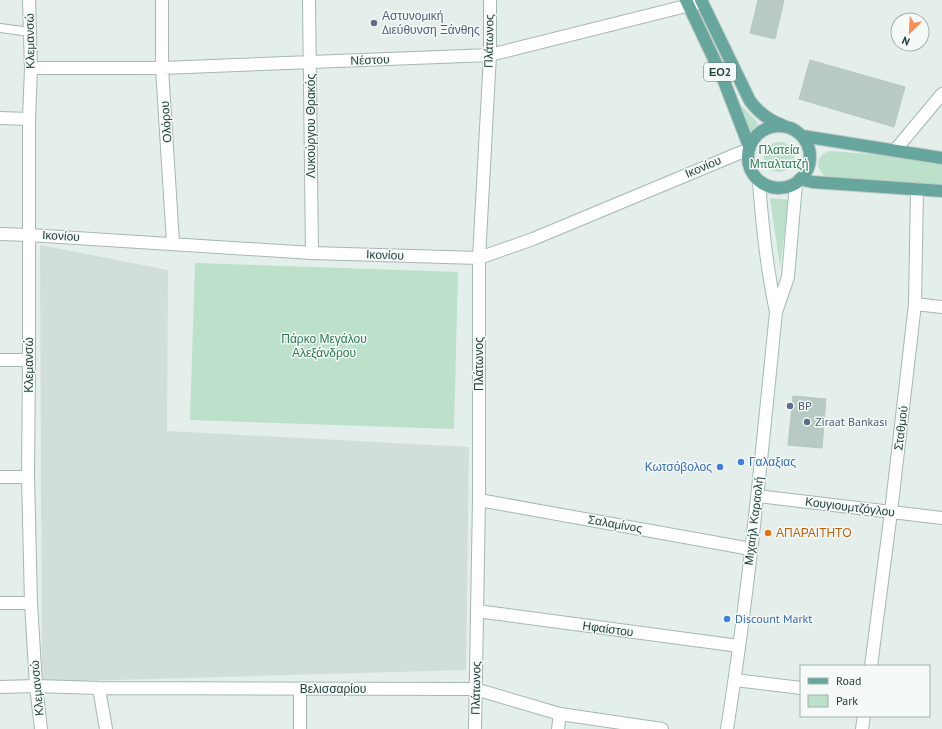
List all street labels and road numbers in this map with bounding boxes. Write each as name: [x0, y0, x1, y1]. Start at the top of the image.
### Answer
street label: Κλεμανσώ: [22, 13, 37, 69]
street label: Πλάτωνος: [481, 14, 496, 68]
street label: Νέστου: [350, 51, 390, 68]
road number: ΕΟ2: [704, 63, 736, 81]
street label: Λυκούργου Θρακός: [303, 74, 318, 178]
street label: Ολόρου: [157, 101, 174, 143]
street label: Ικονίου: [682, 152, 723, 181]
street label: Ικονίου: [42, 227, 80, 244]
street label: Ικονίου: [366, 246, 404, 263]
street label: Κλεμανσώ: [21, 337, 36, 393]
street label: Πλάτωνος: [471, 337, 486, 391]
street label: Σταθμού: [890, 405, 911, 451]
street label: Μιχαήλ Καραολή: [741, 476, 766, 566]
street label: Κουγιουμτζόγλου: [804, 494, 896, 519]
street label: Σαλαμίνος: [587, 511, 644, 536]
street label: Ηφαίστου: [582, 618, 634, 639]
street label: Κλεμανσώ: [27, 660, 46, 716]
street label: Πλάτωνος: [468, 661, 483, 715]
street label: Βελισσαρίου: [300, 681, 366, 696]

